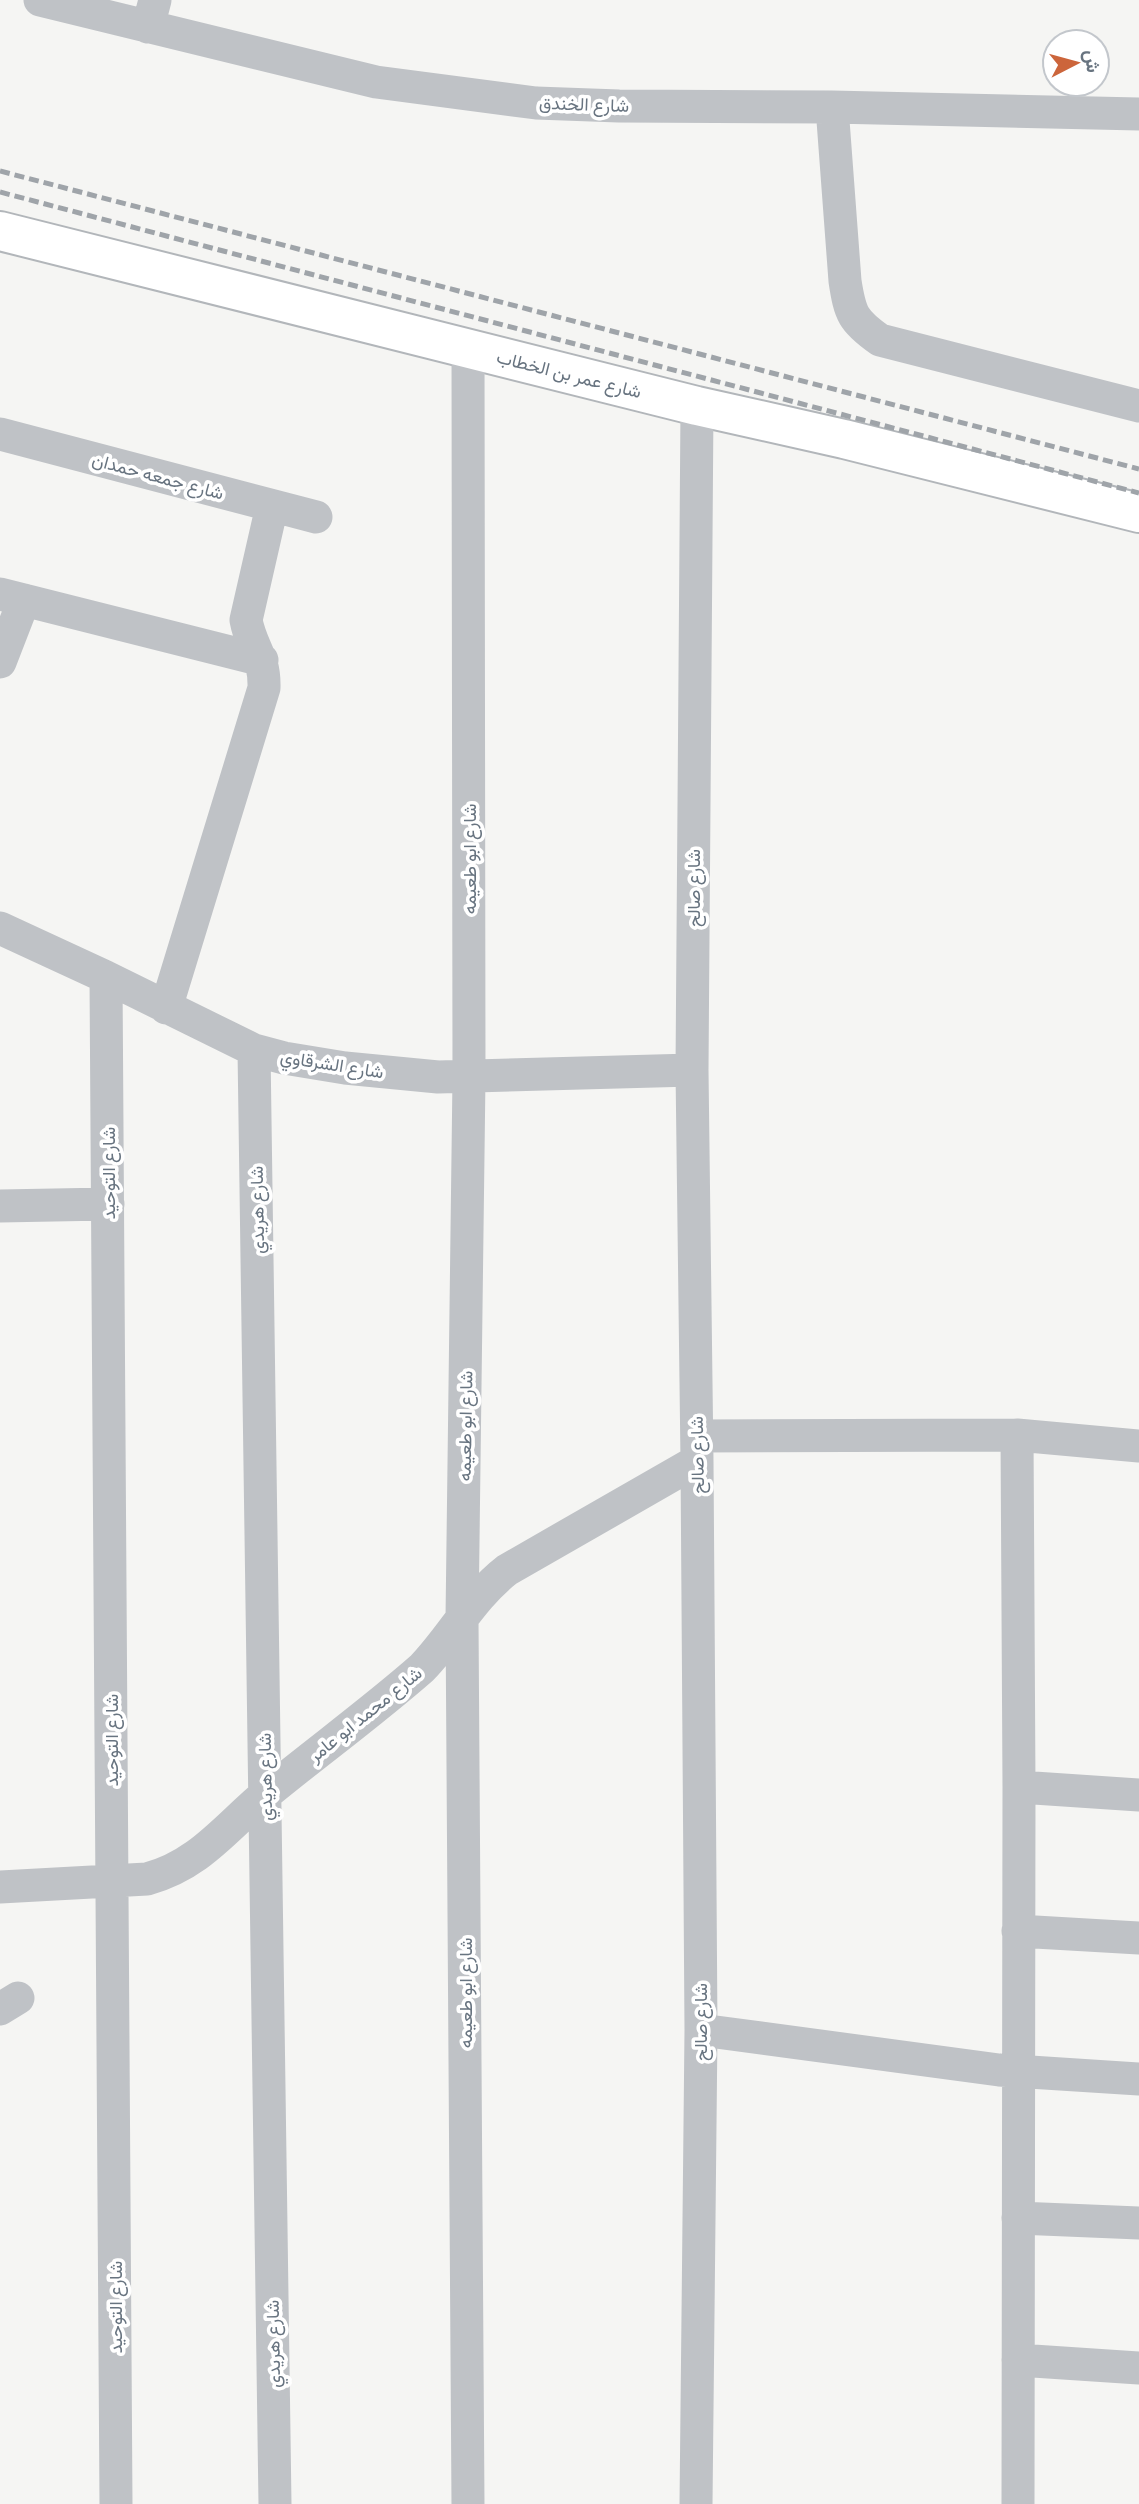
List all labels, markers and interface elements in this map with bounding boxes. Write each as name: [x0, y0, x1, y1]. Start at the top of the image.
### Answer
north arrow: [1041, 28, 1111, 98]
text: ش: [1080, 49, 1105, 74]
street label: شارع الخندق: [538, 92, 629, 118]
street label: شارع عمر بن الخطاب: [494, 346, 644, 404]
street label: شارع جمعه حمدان: [89, 448, 226, 506]
street label: شارع ابو طعيمه: [459, 804, 482, 914]
street label: شارع صالح: [683, 849, 706, 927]
street label: شارع الشرقاوي: [278, 1045, 385, 1087]
street label: شارع التوحيد: [98, 1127, 121, 1219]
street label: شارع هريدي: [246, 1166, 273, 1254]
street label: شارع ابو طعيمه: [454, 1370, 478, 1482]
street label: شارع صالح: [686, 1416, 710, 1494]
street label: شارع محمد ابو عامر: [304, 1662, 427, 1768]
street label: شارع التوحيد: [101, 1694, 124, 1786]
street label: شارع هريدي: [254, 1733, 281, 1821]
street label: شارع ابو طعيمه: [455, 1938, 478, 2048]
street label: شارع صالح: [690, 1983, 713, 2061]
street label: شارع التوحيد: [105, 2261, 128, 2353]
street label: شارع هريدي: [262, 2300, 289, 2388]

